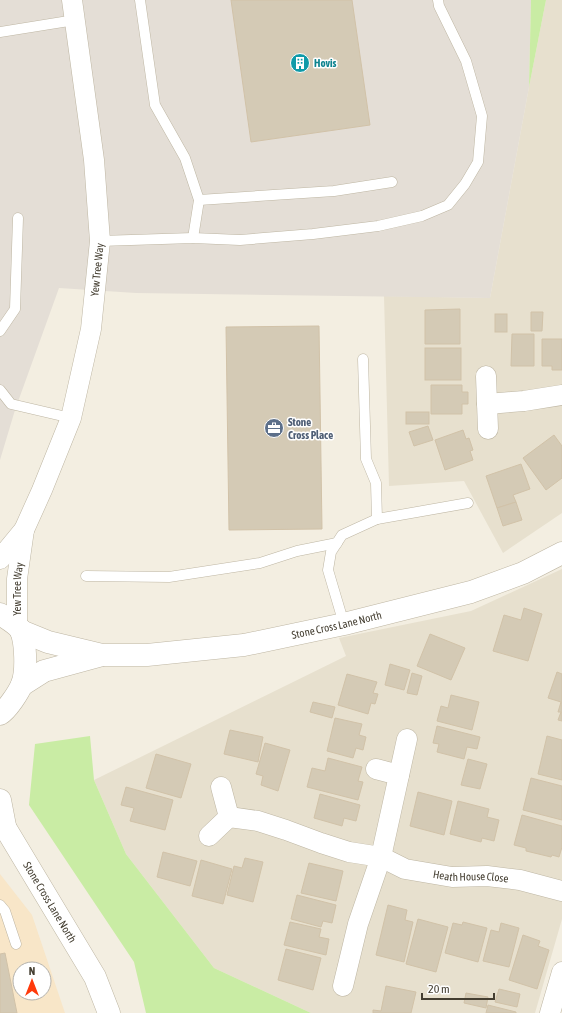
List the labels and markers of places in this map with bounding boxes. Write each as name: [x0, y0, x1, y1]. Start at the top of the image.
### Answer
building icon: Hovis: [289, 52, 311, 74]
place label: Hovis: [314, 57, 337, 69]
place label: Stone Cross Place: [288, 416, 333, 441]
office icon: Stone Cross Place: [263, 417, 285, 439]

